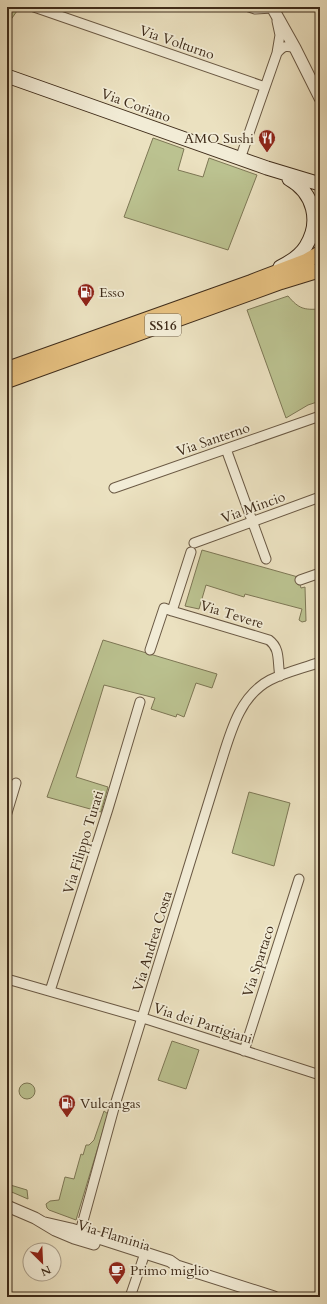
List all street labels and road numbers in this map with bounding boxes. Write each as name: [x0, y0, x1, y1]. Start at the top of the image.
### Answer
street label: Via Volturno: [137, 21, 217, 64]
street label: Via Coriano: [98, 84, 174, 127]
road number: SS16: [145, 314, 181, 336]
street label: Via Santerno: [174, 418, 253, 461]
street label: Via Mincio: [218, 487, 288, 528]
street label: Via Tevere: [198, 596, 266, 633]
street label: Via Filippo Turati: [59, 788, 108, 896]
street label: Via Andrea Costa: [128, 889, 177, 994]
street label: Via Spartaco: [238, 923, 279, 999]
street label: Via dei Partigiani: [151, 999, 255, 1048]
street label: Via Flaminia: [75, 1215, 153, 1256]

